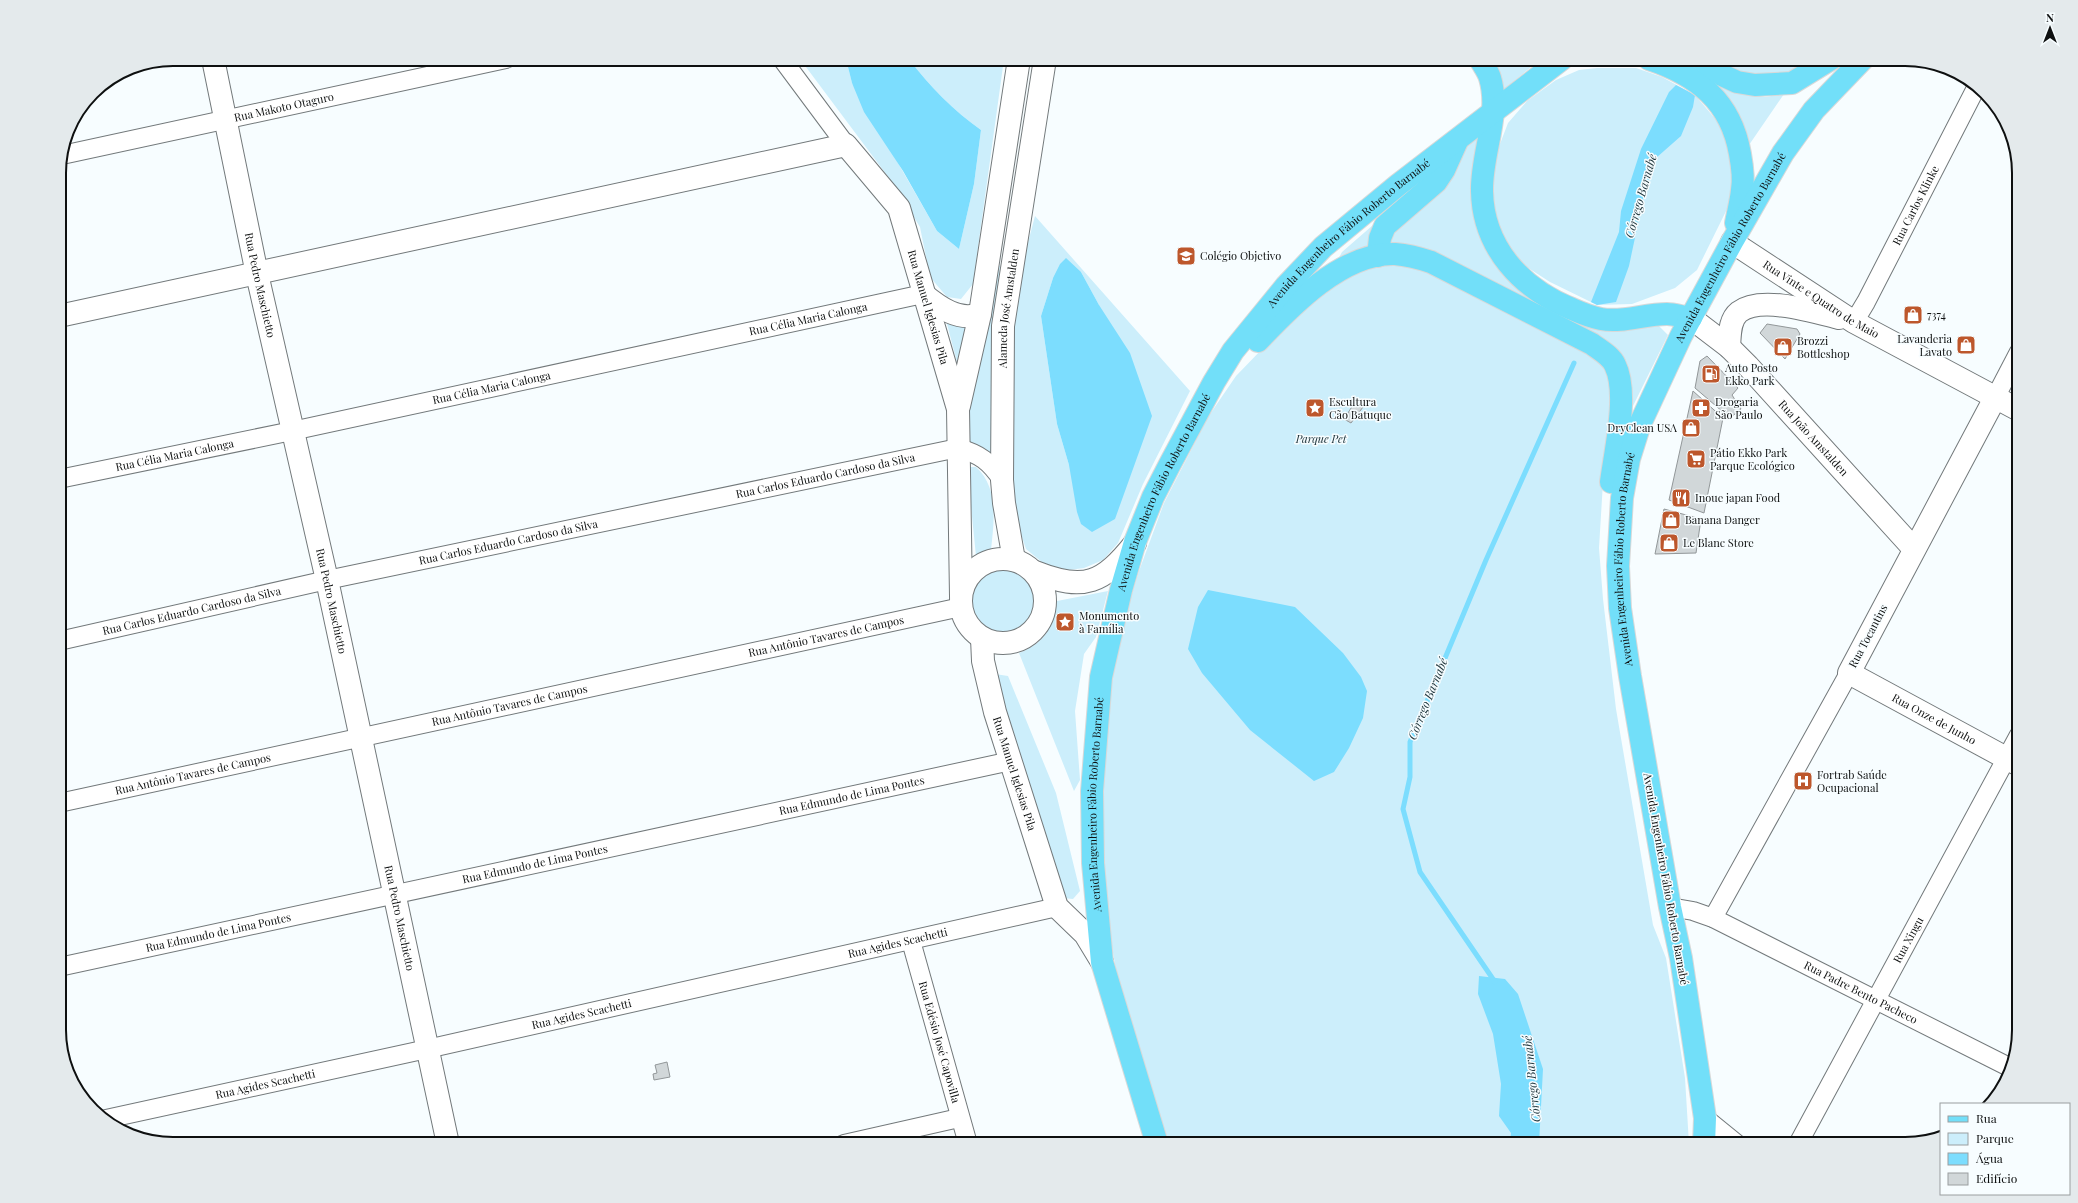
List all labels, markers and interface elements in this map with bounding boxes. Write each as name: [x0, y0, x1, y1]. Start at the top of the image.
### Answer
north arrow: [2030, 8, 2070, 48]
text: N: [2046, 10, 2054, 25]
street label: Rua Makoto Otaguro: [233, 88, 335, 125]
street label: Avenida Engenheiro Fábio Roberto Barnabé: [1671, 149, 1789, 346]
water label: Córrego Barnabé: [1620, 151, 1660, 240]
street label: Avenida Engenheiro Fábio Roberto Barnabé: [1263, 155, 1433, 311]
street label: Rua Carlos Klinke: [1889, 162, 1942, 248]
street label: Rua Pedro Maschietto: [242, 231, 279, 339]
school or university icon: Colégio Objetivo: [1175, 245, 1197, 267]
street label: Alameda José Amstalden: [995, 247, 1022, 369]
street label: Rua Manuel Iglesias Pila: [905, 248, 953, 367]
place label: Colégio Objetivo: [1200, 248, 1281, 263]
street label: Rua Vinte e Quatro de Maio: [1760, 256, 1882, 341]
street label: Rua Célia Maria Calonga: [748, 298, 869, 339]
shop icon: 7374: [1902, 304, 1924, 326]
place label: 7374: [1927, 307, 1947, 322]
place label: Lavanderia Lavato: [1897, 331, 1953, 359]
place label: Brozzi Bottleshop: [1797, 333, 1850, 361]
shop icon: Lavanderia Lavato: [1955, 334, 1977, 356]
shop icon: Brozzi Bottleshop: [1772, 336, 1794, 358]
place label: Auto Posto Ekko Park: [1724, 360, 1778, 388]
fuel station icon: Auto Posto Ekko Park: [1700, 363, 1722, 385]
street label: Rua Célia Maria Calonga: [431, 367, 552, 407]
street label: Avenida Engenheiro Fábio Roberto Barnabé: [1113, 390, 1214, 594]
place label: Escultura Cão Batuque: [1329, 394, 1392, 422]
place label: Drogaria São Paulo: [1715, 394, 1762, 422]
place icon: Escultura Cão Batuque: [1304, 397, 1326, 419]
pharmacy icon: Drogaria São Paulo: [1690, 397, 1712, 419]
street label: Rua João Amstalden: [1775, 397, 1852, 479]
shop icon: DryClean USA: [1680, 417, 1702, 439]
place label: DryClean USA: [1607, 420, 1677, 435]
park label: Parque Pet: [1295, 431, 1348, 446]
street label: Rua Célia Maria Calonga: [114, 435, 235, 474]
place label: Pátio Ekko Park Parque Ecológico: [1710, 445, 1795, 473]
supermarket icon: Pátio Ekko Park Parque Ecológico: [1685, 448, 1707, 470]
street label: Rua Carlos Eduardo Cardoso da Silva: [734, 449, 917, 501]
street label: Avenida Engenheiro Fábio Roberto Barnabé: [1610, 450, 1638, 668]
restaurant icon: Inoue japan Food: [1670, 487, 1692, 509]
place label: Inoue japan Food: [1695, 490, 1781, 505]
shop icon: Banana Danger: [1660, 509, 1682, 531]
place label: Banana Danger: [1685, 512, 1760, 527]
street label: Rua Carlos Eduardo Cardoso da Silva: [417, 515, 600, 568]
shop icon: Le Blanc Store: [1658, 532, 1680, 554]
place label: Le Blanc Store: [1683, 535, 1754, 550]
street label: Rua Pedro Maschietto: [313, 547, 351, 655]
street label: Rua Carlos Eduardo Cardoso da Silva: [101, 583, 283, 638]
street label: Rua Tocantins: [1845, 601, 1891, 670]
place label: Monumento à Família: [1079, 608, 1139, 636]
place icon: Monumento à Família: [1054, 611, 1076, 633]
street label: Rua Antônio Tavares de Campos: [747, 612, 905, 660]
water label: Córrego Barnabé: [1403, 655, 1451, 742]
street label: Rua Antônio Tavares de Campos: [430, 680, 589, 729]
street label: Rua Onze de Junho: [1889, 690, 1979, 747]
street label: Avenida Engenheiro Fábio Roberto Barnabé: [1084, 696, 1106, 914]
street label: Rua Manuel Iglesias Pila: [990, 714, 1040, 833]
street label: Rua Antônio Tavares de Campos: [114, 749, 272, 798]
place label: Fortrab Saúde Ocupacional: [1817, 767, 1887, 795]
hospital icon: Fortrab Saúde Ocupacional: [1792, 770, 1814, 792]
street label: Avenida Engenheiro Fábio Roberto Barnabé: [1640, 771, 1693, 987]
street label: Rua Edmundo de Lima Pontes: [777, 772, 926, 818]
street label: Rua Edmundo de Lima Pontes: [461, 840, 609, 887]
street label: Rua Pedro Maschietto: [381, 864, 419, 972]
street label: Rua Edmundo de Lima Pontes: [144, 909, 292, 955]
street label: Rua Xingu: [1889, 913, 1927, 965]
street label: Rua Agides Scachetti: [846, 924, 949, 961]
street label: Rua Padre Bento Pacheco: [1802, 957, 1920, 1027]
street label: Rua Edésio José Capovilla: [916, 979, 964, 1105]
street label: Rua Agides Scachetti: [530, 995, 633, 1032]
water label: Córrego Barnabé: [1518, 1034, 1543, 1123]
street label: Rua Agides Scachetti: [214, 1066, 316, 1102]
legend: [1940, 1103, 2070, 1195]
text: Rua: [1976, 1110, 1997, 1126]
text: Parque: [1976, 1130, 2014, 1146]
text: Água: [1975, 1150, 2003, 1166]
text: Edifício: [1976, 1170, 2018, 1186]

